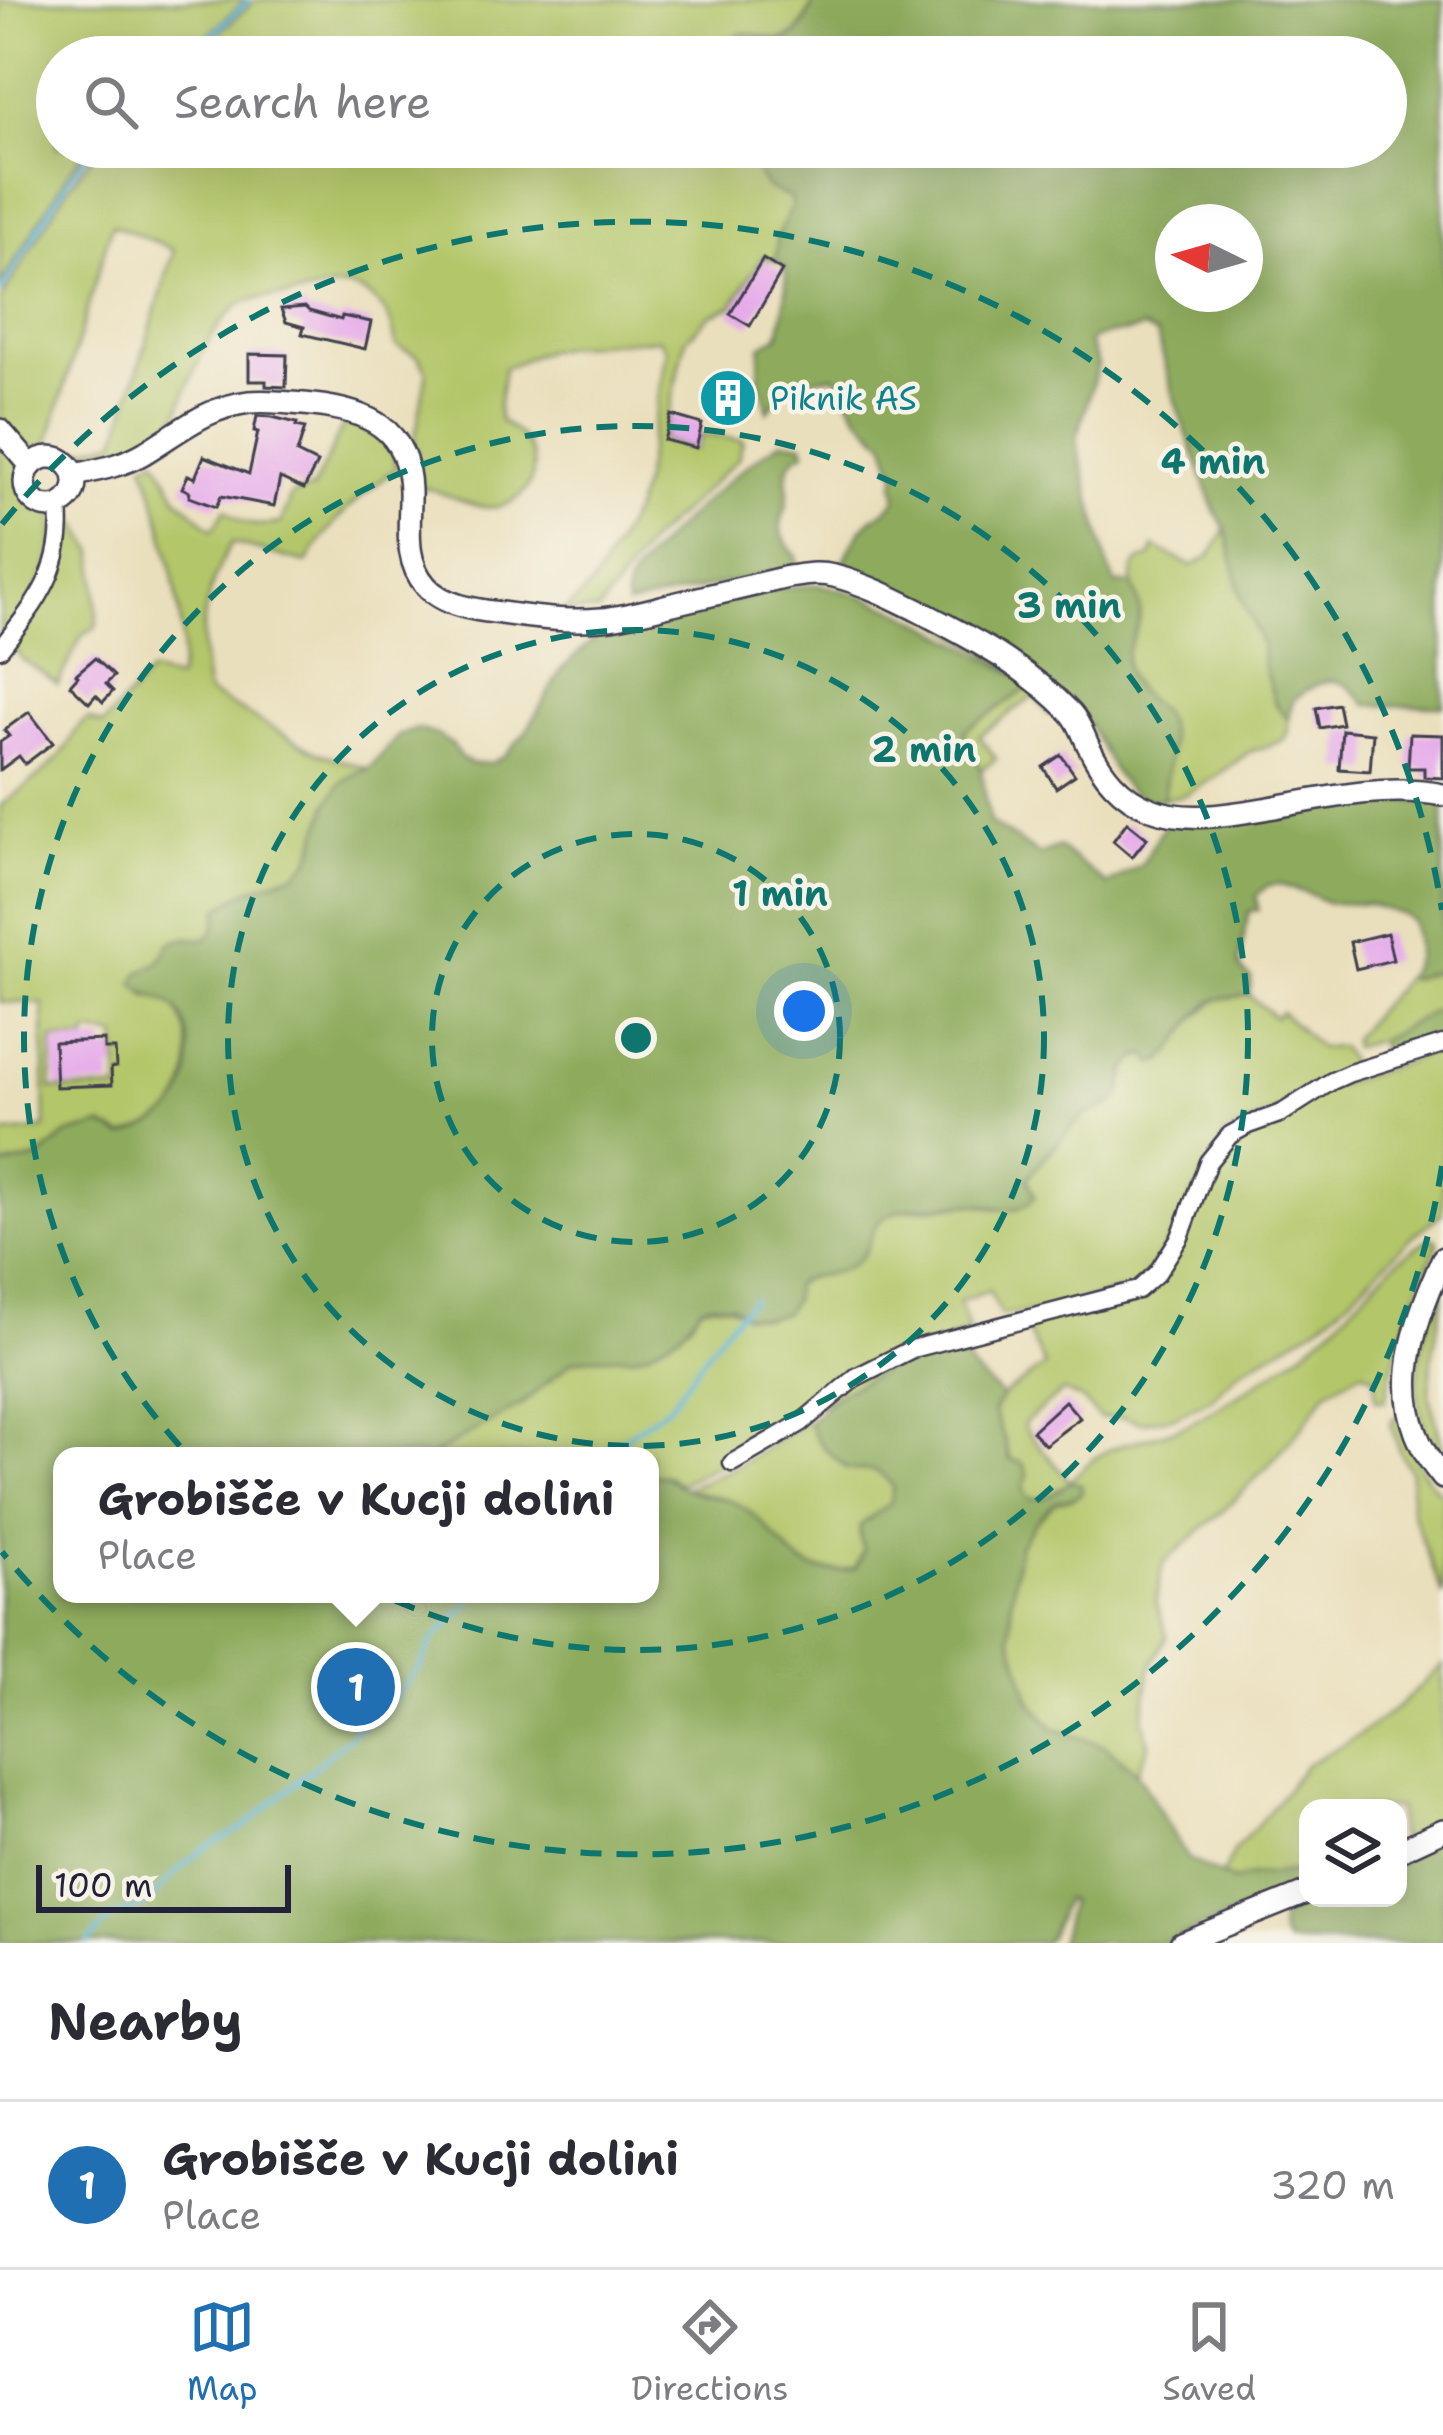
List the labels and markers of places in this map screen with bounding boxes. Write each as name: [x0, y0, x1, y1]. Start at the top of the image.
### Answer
building icon: Piknik AS: [697, 367, 759, 429]
place label: Piknik AS: [770, 376, 917, 421]
centre of rings: [615, 1017, 657, 1059]
pin: 1: [317, 1642, 395, 1732]

